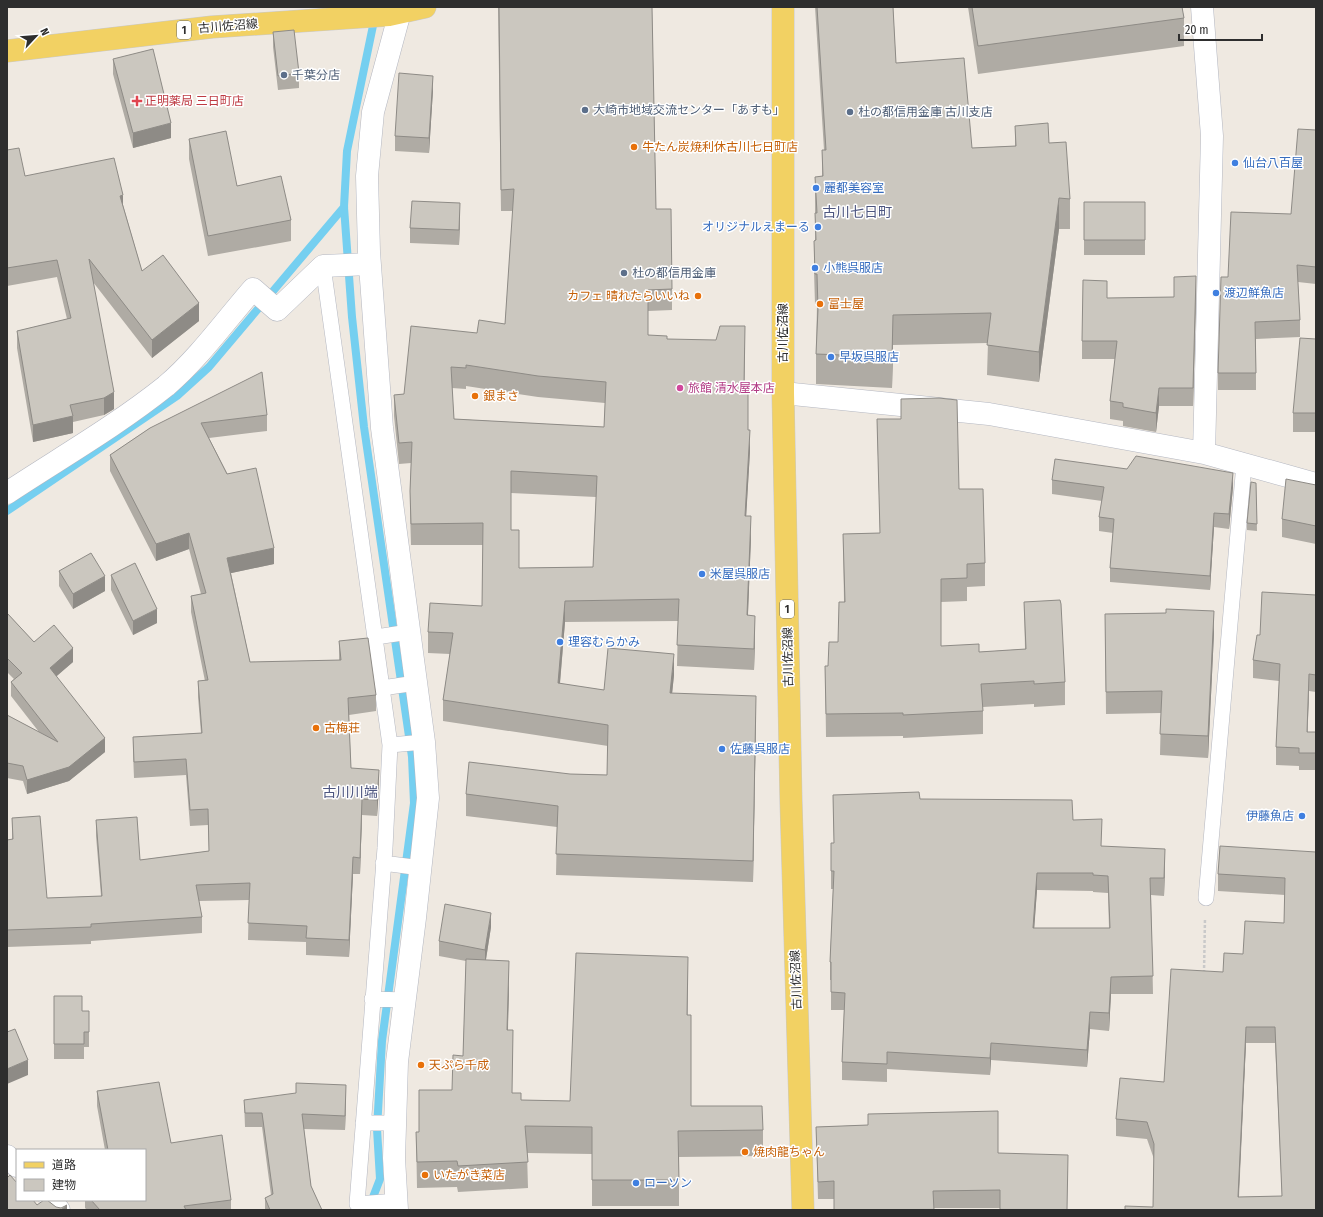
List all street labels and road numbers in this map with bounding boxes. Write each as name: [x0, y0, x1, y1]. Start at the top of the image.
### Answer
street label: 古川佐沼線: [197, 16, 259, 36]
road number: 1: [177, 21, 191, 39]
street label: 古川佐沼線: [776, 303, 790, 363]
road number: 1: [780, 600, 794, 618]
street label: 古川佐沼線: [780, 627, 796, 687]
street label: 古川佐沼線: [788, 950, 804, 1010]

